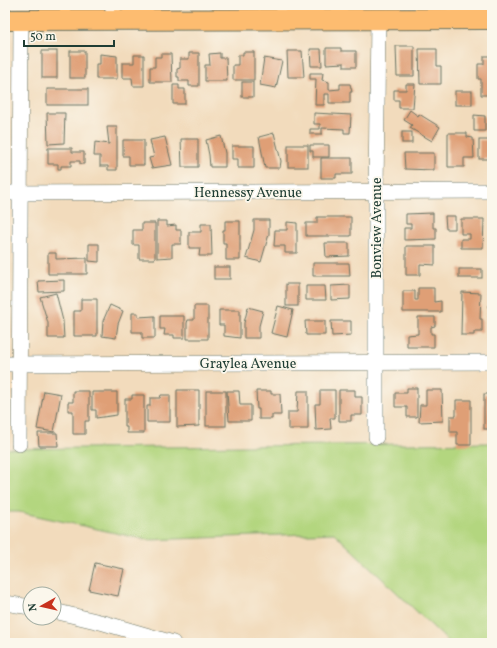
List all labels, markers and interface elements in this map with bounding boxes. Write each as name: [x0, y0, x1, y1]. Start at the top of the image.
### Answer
scale bar: [24, 22, 114, 48]
text: 50 m: [30, 29, 56, 45]
street label: Bonview Avenue: [368, 177, 387, 279]
street label: Hennessy Avenue: [194, 184, 302, 203]
street label: Graylea Avenue: [200, 355, 297, 374]
north arrow: [22, 586, 62, 626]
text: N: [26, 602, 42, 612]

